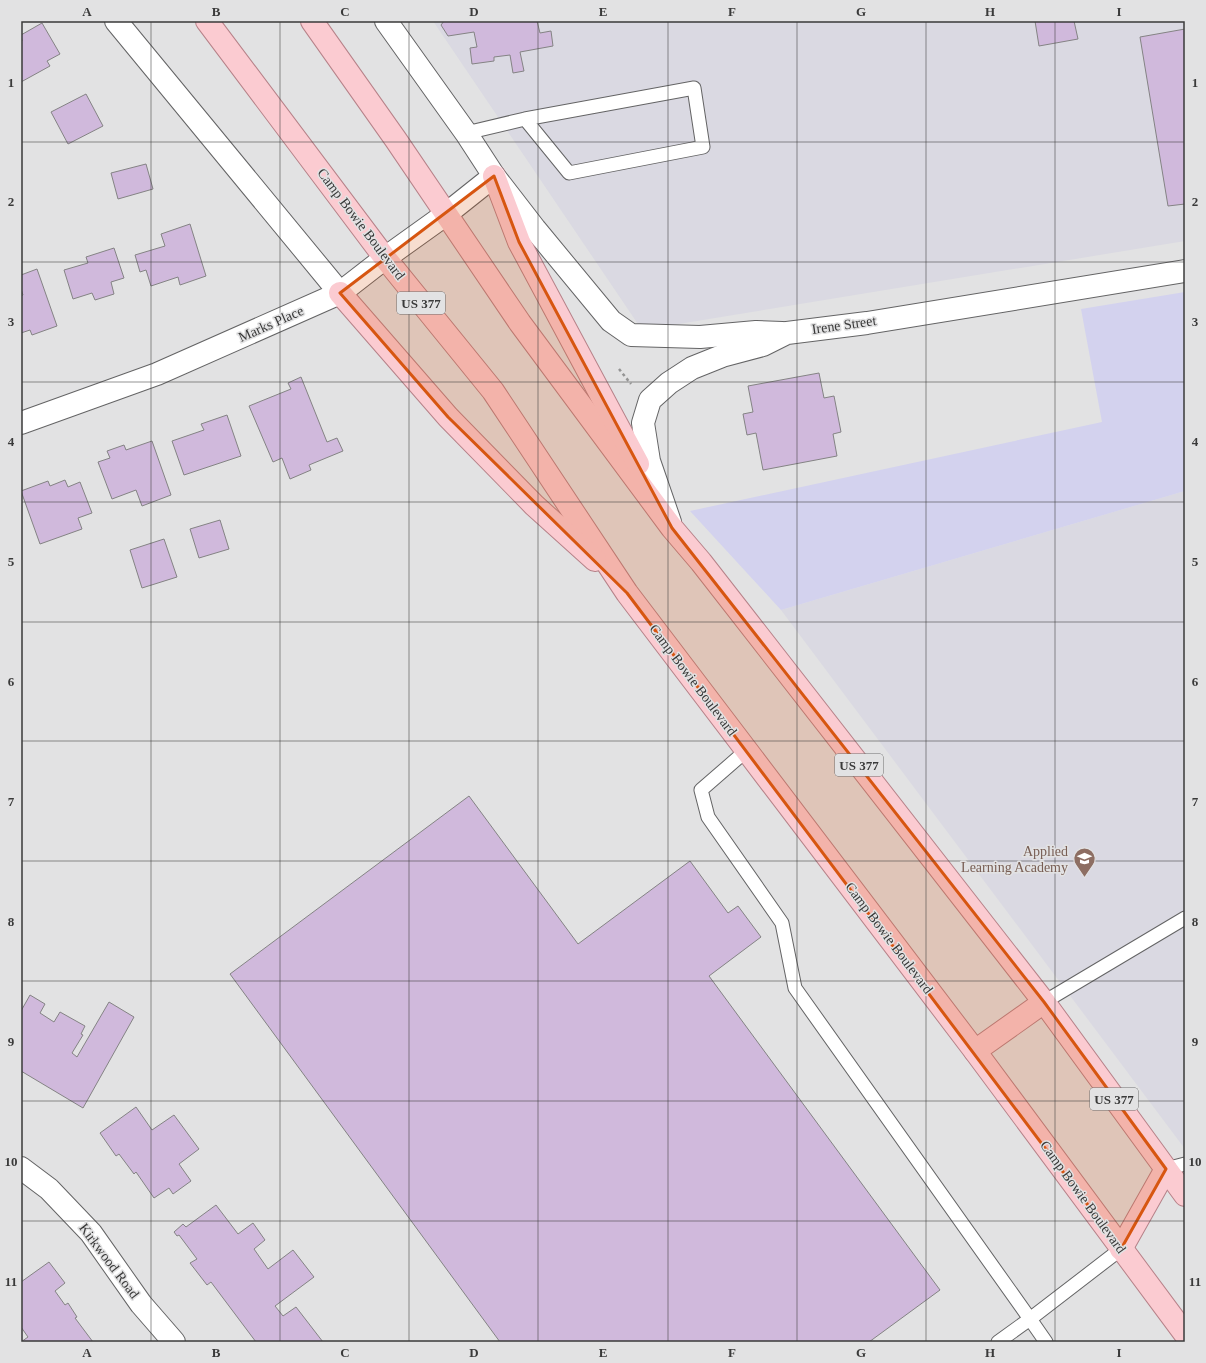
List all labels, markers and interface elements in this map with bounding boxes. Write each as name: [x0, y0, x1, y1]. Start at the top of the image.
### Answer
text: A: [82, 4, 92, 19]
text: B: [212, 4, 221, 19]
text: C: [340, 4, 350, 19]
text: D: [469, 4, 479, 19]
text: E: [599, 4, 607, 19]
text: F: [728, 4, 736, 19]
text: G: [856, 4, 866, 19]
text: H: [985, 4, 995, 19]
text: I: [1116, 4, 1122, 19]
text: 1: [8, 75, 14, 90]
text: 1: [1192, 75, 1198, 90]
street label: Camp Bowie Boulevard: [314, 165, 408, 283]
text: 2: [8, 194, 14, 209]
text: 2: [1192, 194, 1198, 209]
road number: US 377: [397, 292, 445, 314]
street label: Marks Place: [236, 303, 306, 345]
street label: Irene Street: [811, 313, 877, 337]
text: 3: [8, 314, 15, 329]
text: 3: [1192, 314, 1199, 329]
text: 4: [8, 434, 15, 449]
text: 4: [1192, 434, 1199, 449]
text: 5: [8, 554, 15, 569]
text: 5: [1192, 554, 1199, 569]
street label: Camp Bowie Boulevard: [646, 621, 740, 739]
text: 6: [8, 674, 15, 689]
text: 6: [1192, 674, 1199, 689]
road number: US 377: [835, 754, 883, 776]
text: 7: [8, 794, 15, 809]
text: 7: [1192, 794, 1199, 809]
place label: Applied Learning Academy: [961, 844, 1068, 875]
school or university icon: Applied Learning Academy: [1071, 846, 1097, 879]
street label: Camp Bowie Boulevard: [842, 879, 936, 997]
text: 8: [8, 914, 15, 929]
text: 8: [1192, 914, 1199, 929]
text: 9: [8, 1034, 15, 1049]
text: 9: [1192, 1034, 1199, 1049]
road number: US 377: [1090, 1088, 1138, 1110]
street label: Camp Bowie Boulevard: [1037, 1138, 1129, 1256]
text: 10: [5, 1154, 18, 1169]
text: 10: [1189, 1154, 1202, 1169]
street label: Kirkwood Road: [76, 1221, 142, 1301]
text: 11: [5, 1274, 17, 1289]
text: 11: [1189, 1274, 1201, 1289]
text: A: [82, 1345, 92, 1360]
text: B: [212, 1345, 221, 1360]
text: C: [340, 1345, 350, 1360]
text: D: [469, 1345, 479, 1360]
text: E: [599, 1345, 607, 1360]
text: F: [728, 1345, 736, 1360]
text: G: [856, 1345, 866, 1360]
text: H: [985, 1345, 995, 1360]
text: I: [1116, 1345, 1122, 1360]

